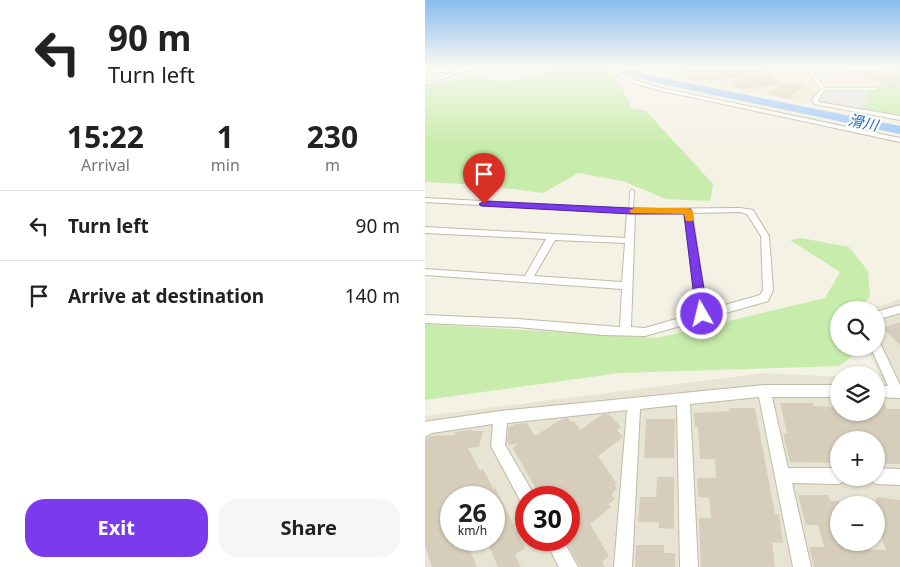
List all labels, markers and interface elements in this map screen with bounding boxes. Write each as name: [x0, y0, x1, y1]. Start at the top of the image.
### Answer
text: 90 m: [108, 14, 191, 61]
icon: left: [25, 20, 90, 85]
text: Turn left: [108, 59, 195, 89]
water label: 滑川: [846, 109, 882, 135]
text: 15:22: [67, 116, 144, 157]
text: 1: [217, 116, 234, 157]
text: 230: [307, 116, 358, 157]
pin: [463, 153, 505, 204]
text: Arrival: [81, 154, 130, 176]
text: min: [211, 154, 240, 176]
text: m: [325, 154, 340, 176]
icon: arrive: [470, 160, 498, 188]
icon: left: [25, 212, 53, 240]
text: Turn left: [68, 213, 149, 239]
text: 90 m: [356, 213, 400, 239]
icon: arrive: [25, 282, 53, 310]
text: Arrive at destination: [68, 283, 264, 309]
text: 140 m: [345, 283, 400, 309]
position arrow: [675, 287, 727, 339]
map controls: [830, 301, 885, 551]
button: search: [830, 301, 885, 356]
button: layers: [830, 366, 885, 421]
button: +: [830, 431, 885, 486]
speed limit sign: 30: [515, 486, 580, 551]
text: 26: [458, 495, 487, 529]
button: −: [830, 496, 885, 551]
button: Exit: [25, 499, 208, 557]
button: Share: [218, 499, 400, 557]
text: km/h: [458, 522, 487, 539]

